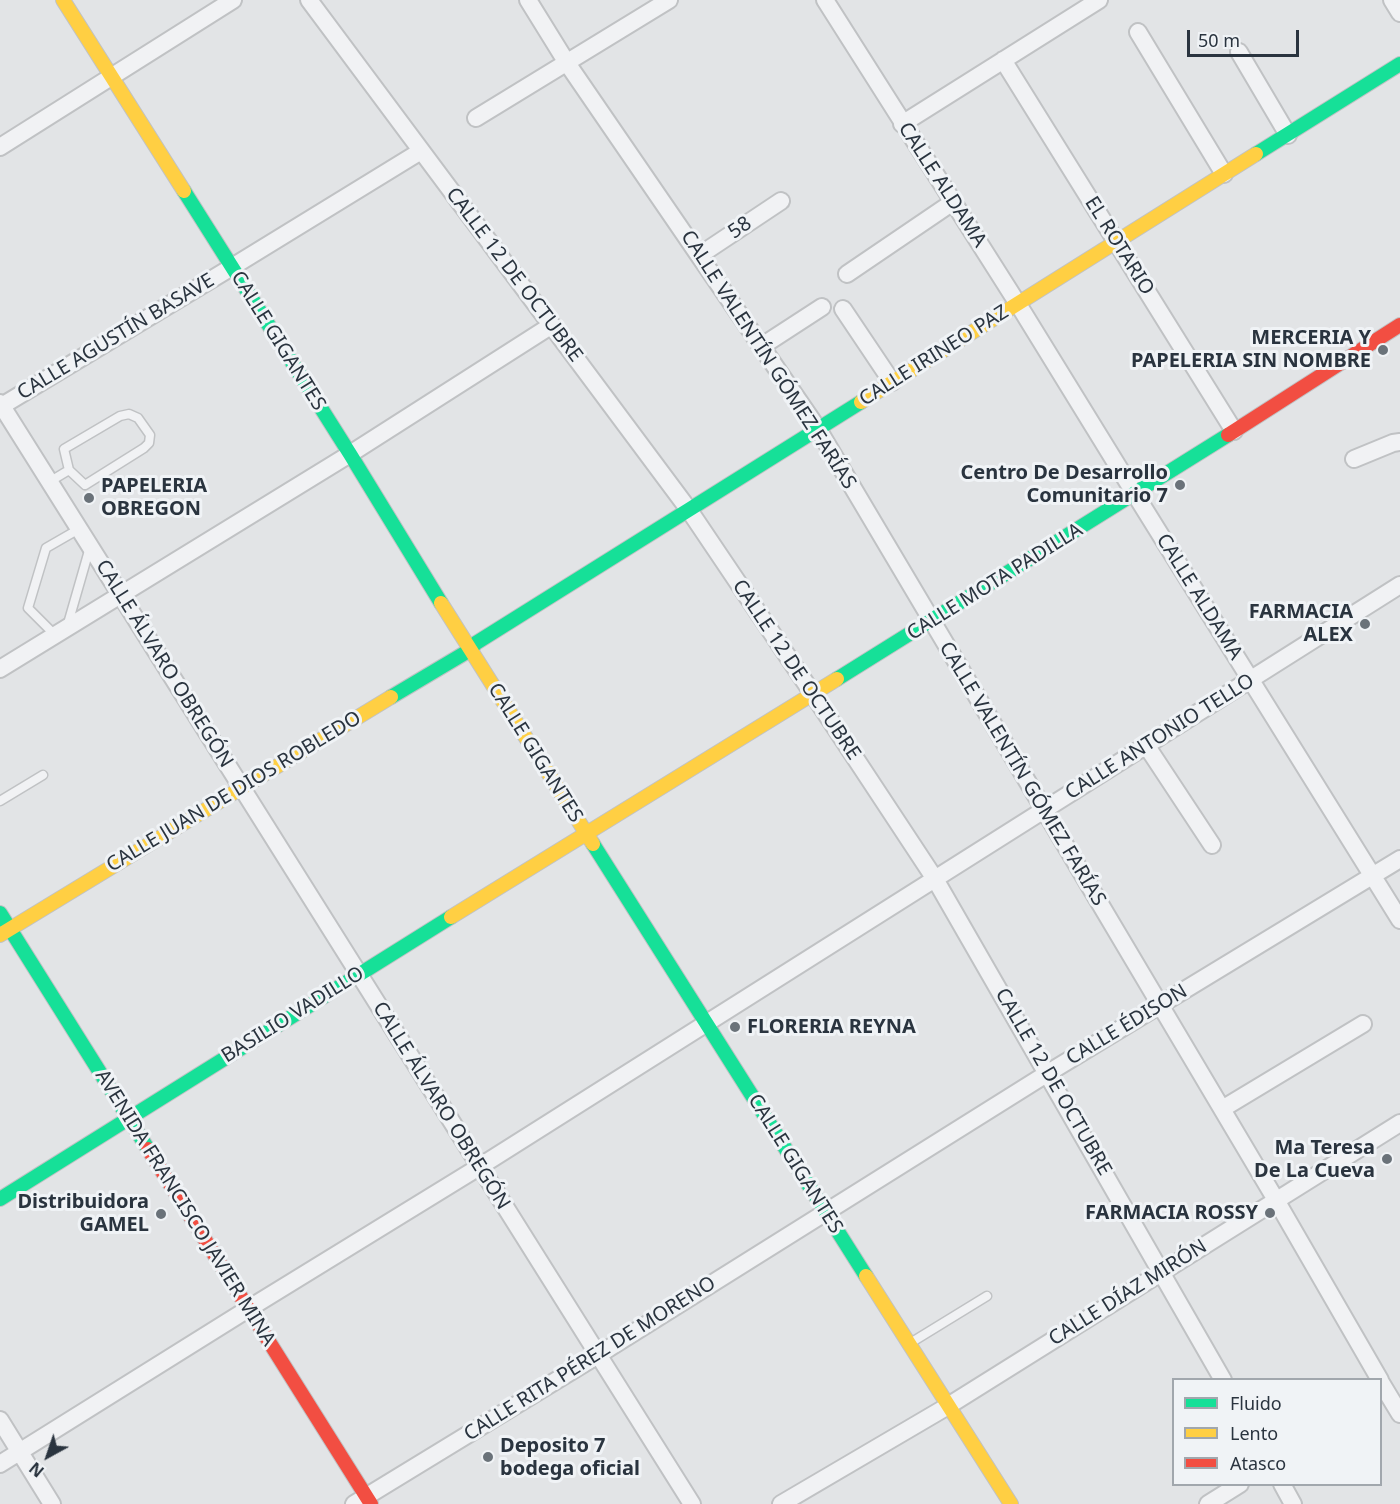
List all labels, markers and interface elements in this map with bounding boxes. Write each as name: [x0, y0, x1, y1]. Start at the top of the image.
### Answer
scale bar: [1190, 18, 1302, 56]
text: 50 m: [1198, 28, 1240, 52]
street label: CALLE ALDAMA: [893, 118, 991, 252]
street label: CALLE 12 DE OCTUBRE: [441, 183, 587, 367]
street label: EL ROTARIO: [1079, 192, 1159, 300]
street label: 58: [724, 212, 756, 244]
street label: CALLE VALENTÍN GÓMEZ FARÍAS: [675, 226, 861, 494]
street label: CALLE GIGANTES: [225, 267, 331, 415]
street label: CALLE AGUSTÍN BASAVE: [13, 269, 219, 405]
street label: CALLE IRINEO PAZ: [855, 300, 1013, 412]
place label: MERCERIA Y PAPELERIA SIN NOMBRE: [1131, 326, 1371, 373]
marker: MERCERIA Y PAPELERIA SIN NOMBRE: [1376, 343, 1390, 357]
place label: Centro De Desarrollo Comunitario 7: [961, 461, 1168, 508]
place label: PAPELERIA OBREGON: [101, 474, 207, 521]
marker: Centro De Desarrollo Comunitario 7: [1173, 478, 1187, 492]
marker: PAPELERIA OBREGON: [82, 491, 96, 505]
street label: CALLE MOTA PADILLA: [903, 518, 1087, 646]
street label: CALLE ALDAMA: [1151, 530, 1247, 664]
street label: CALLE ÁLVARO OBREGÓN: [90, 556, 238, 772]
street label: CALLE 12 DE OCTUBRE: [727, 575, 865, 765]
place label: FARMACIA ALEX: [1249, 600, 1353, 647]
marker: FARMACIA ALEX: [1358, 617, 1372, 631]
street label: CALLE VALENTÍN GÓMEZ FARÍAS: [934, 638, 1110, 910]
street label: CALLE ANTONIO TELLO: [1061, 669, 1259, 805]
street label: CALLE GIGANTES: [482, 679, 588, 827]
street label: CALLE JUAN DE DIOS ROBLEDO: [102, 706, 366, 878]
street label: BASILIO VADILLO: [217, 962, 369, 1068]
street label: CALLE ÉDISON: [1062, 979, 1192, 1071]
street label: CALLE 12 DE OCTUBRE: [990, 984, 1116, 1180]
street label: CALLE ÁLVARO OBREGÓN: [367, 998, 515, 1214]
place label: FLORERIA REYNA: [747, 1015, 916, 1039]
marker: FLORERIA REYNA: [728, 1020, 742, 1034]
street label: AVENIDA FRANCISCO JAVIER MINA: [90, 1065, 280, 1351]
street label: CALLE GIGANTES: [742, 1090, 848, 1238]
place label: Ma Teresa De La Cueva: [1254, 1136, 1375, 1183]
marker: Ma Teresa De La Cueva: [1380, 1152, 1394, 1166]
place label: Distribuidora GAMEL: [17, 1190, 149, 1237]
place label: FARMACIA ROSSY: [1085, 1201, 1258, 1225]
marker: FARMACIA ROSSY: [1263, 1206, 1277, 1220]
marker: Distribuidora GAMEL: [154, 1207, 168, 1221]
street label: CALLE DÍAZ MIRÓN: [1045, 1235, 1211, 1351]
street label: CALLE RITA PÉREZ DE MORENO: [460, 1271, 720, 1447]
legend: [1172, 1378, 1382, 1486]
text: Fluido: [1230, 1391, 1282, 1415]
text: Lento: [1230, 1421, 1278, 1445]
north arrow: [18, 1426, 78, 1486]
place label: Deposito 7 bodega oficial: [500, 1434, 640, 1481]
marker: Deposito 7 bodega oficial: [481, 1450, 495, 1464]
text: Atasco: [1230, 1451, 1286, 1475]
text: N: [24, 1457, 48, 1482]

